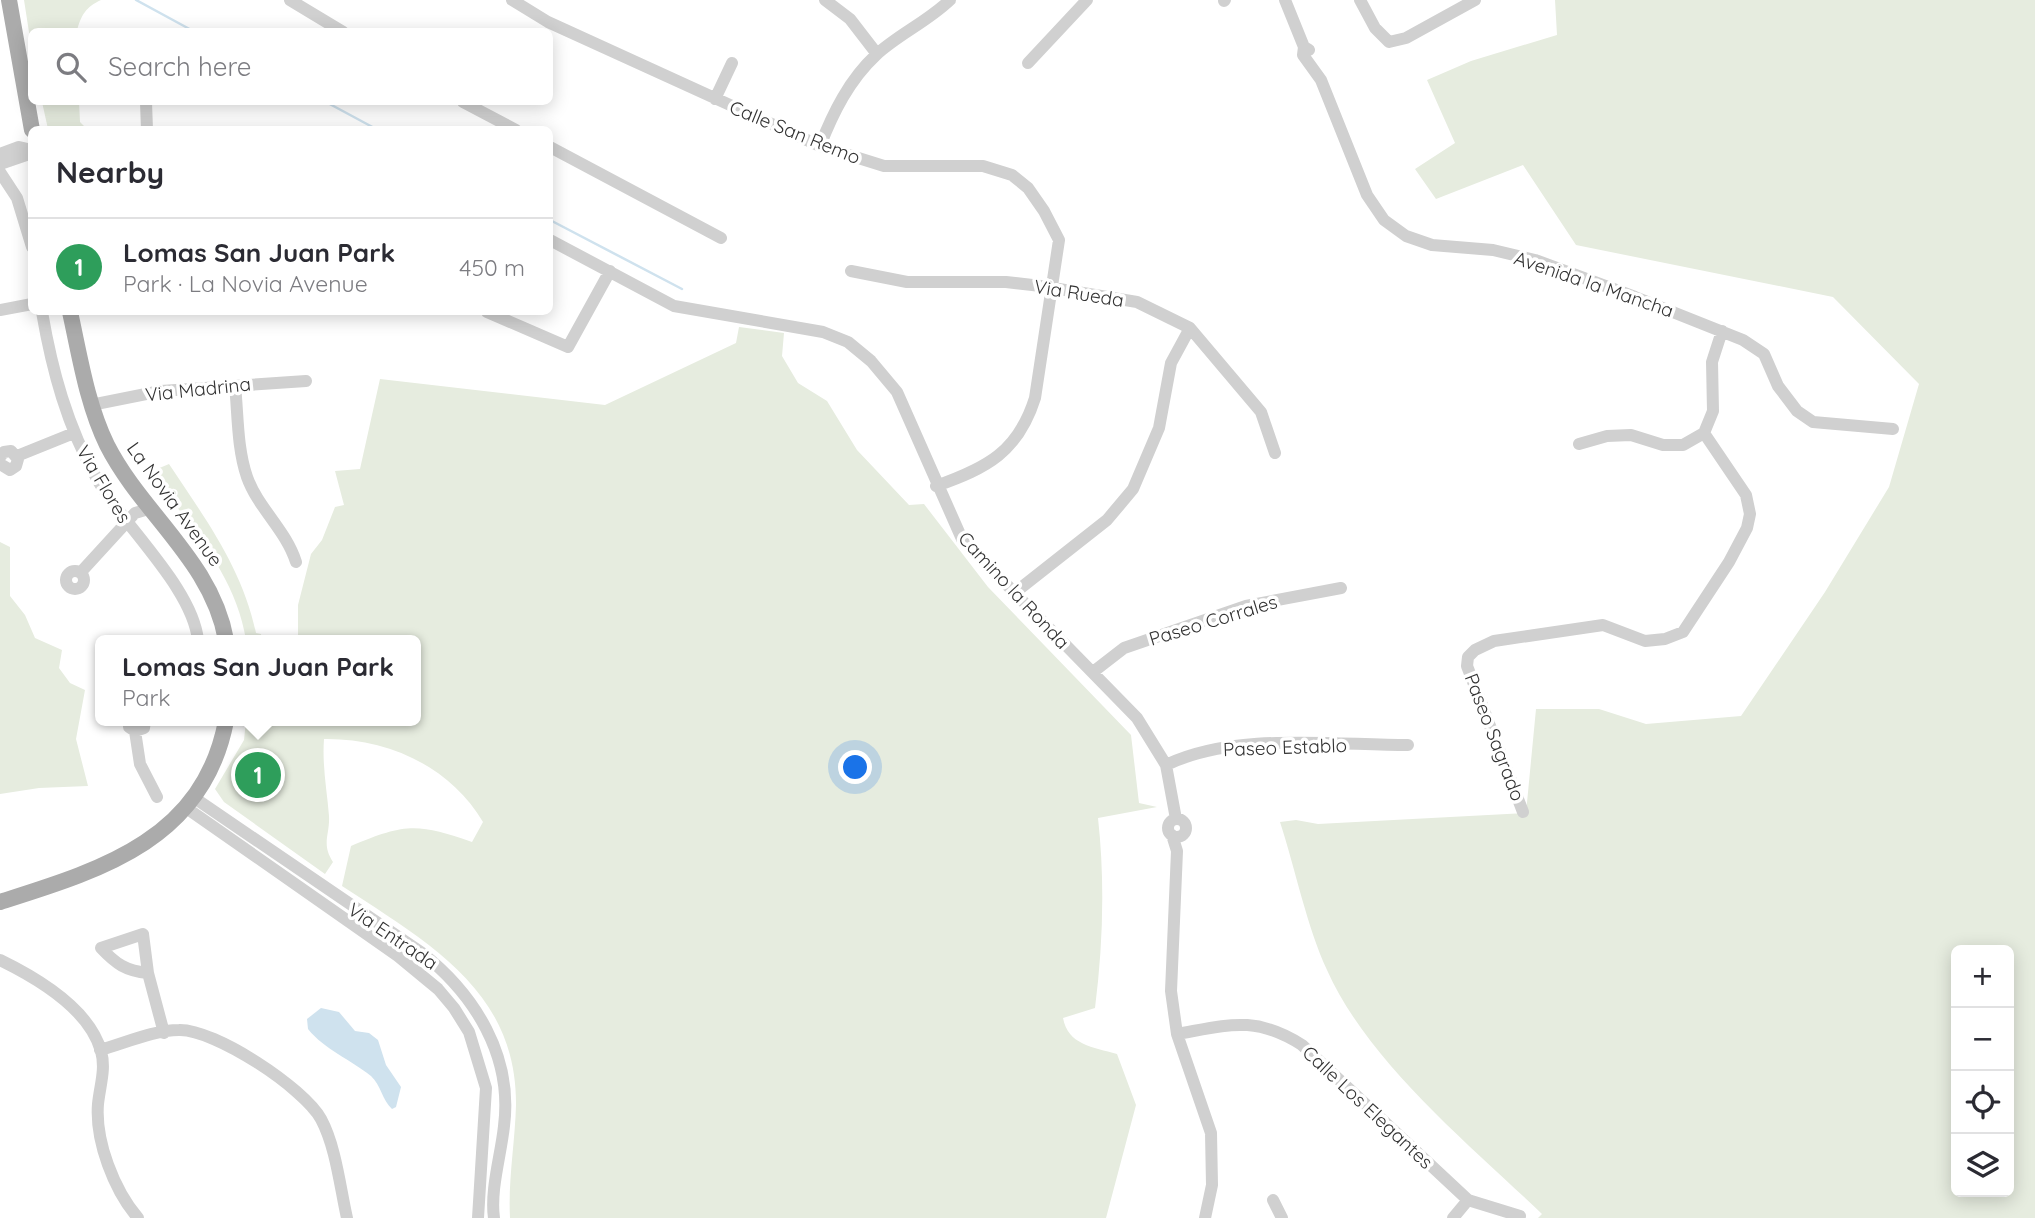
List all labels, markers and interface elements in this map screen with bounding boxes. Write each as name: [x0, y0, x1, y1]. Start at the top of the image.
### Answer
search box: [28, 28, 553, 105]
icon: search: [52, 48, 90, 86]
text: Search here: [108, 50, 252, 83]
street label: Calle San Remo: [726, 95, 864, 169]
text: Nearby: [56, 153, 164, 191]
text: Lomas San Juan Park: [123, 236, 395, 269]
street label: Avenida la Mancha: [1511, 245, 1677, 323]
text: 1: [75, 253, 83, 282]
text: 450 m: [459, 253, 525, 282]
text: Park · La Novia Avenue: [123, 269, 368, 298]
street label: Via Rueda: [1032, 274, 1126, 312]
street label: Via Madrina: [144, 372, 252, 406]
street label: La Novia Avenue: [122, 437, 228, 571]
street label: Via Flores: [71, 441, 137, 527]
street label: Camino la Ronda: [953, 526, 1075, 654]
street label: Paseo Corrales: [1146, 589, 1280, 651]
popup: [95, 635, 421, 726]
text: Lomas San Juan Park: [122, 650, 394, 683]
street label: Paseo Sagrado: [1460, 670, 1530, 804]
text: Park: [122, 683, 171, 712]
street label: Paseo Establo: [1223, 733, 1347, 761]
pin: 1: [235, 749, 281, 801]
your location: [838, 750, 872, 784]
street label: Via Entrada: [343, 897, 443, 975]
map controls: [1951, 945, 2014, 1197]
button: +: [1951, 945, 2014, 1008]
button: −: [1951, 1008, 2014, 1071]
street label: Calle Los Elegantes: [1298, 1040, 1438, 1174]
button: locate: [1951, 1071, 2014, 1134]
button: layers: [1951, 1134, 2014, 1197]

